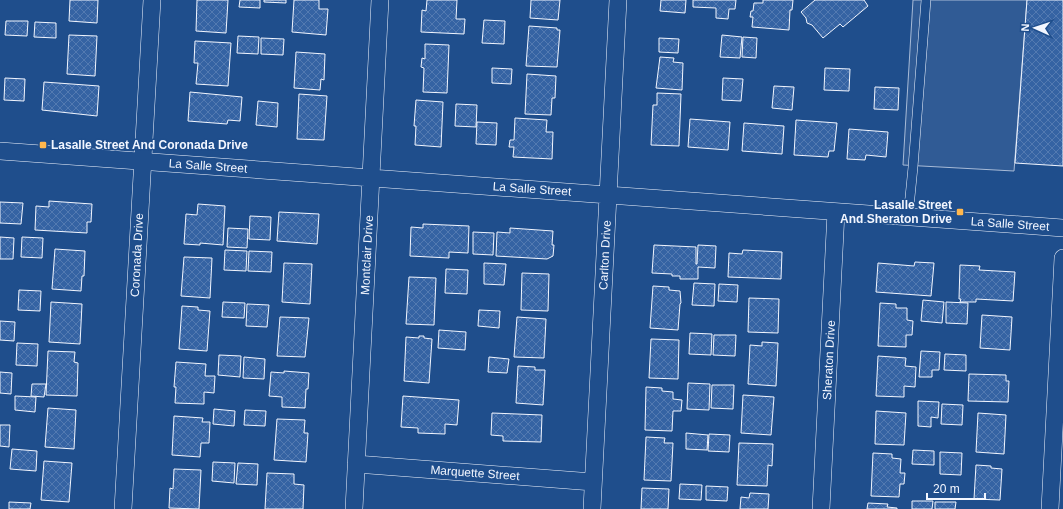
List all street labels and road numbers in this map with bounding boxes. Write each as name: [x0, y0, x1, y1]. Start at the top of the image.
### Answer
street label: La Salle Street: [168, 156, 248, 176]
street label: La Salle Street: [492, 179, 572, 199]
street label: Coronada Drive: [128, 212, 146, 297]
street label: Montclair Drive: [358, 214, 376, 295]
street label: La Salle Street: [970, 214, 1050, 234]
street label: Carlton Drive: [596, 219, 614, 290]
street label: Sheraton Drive: [820, 319, 838, 400]
street label: Marquette Street: [430, 463, 521, 483]

